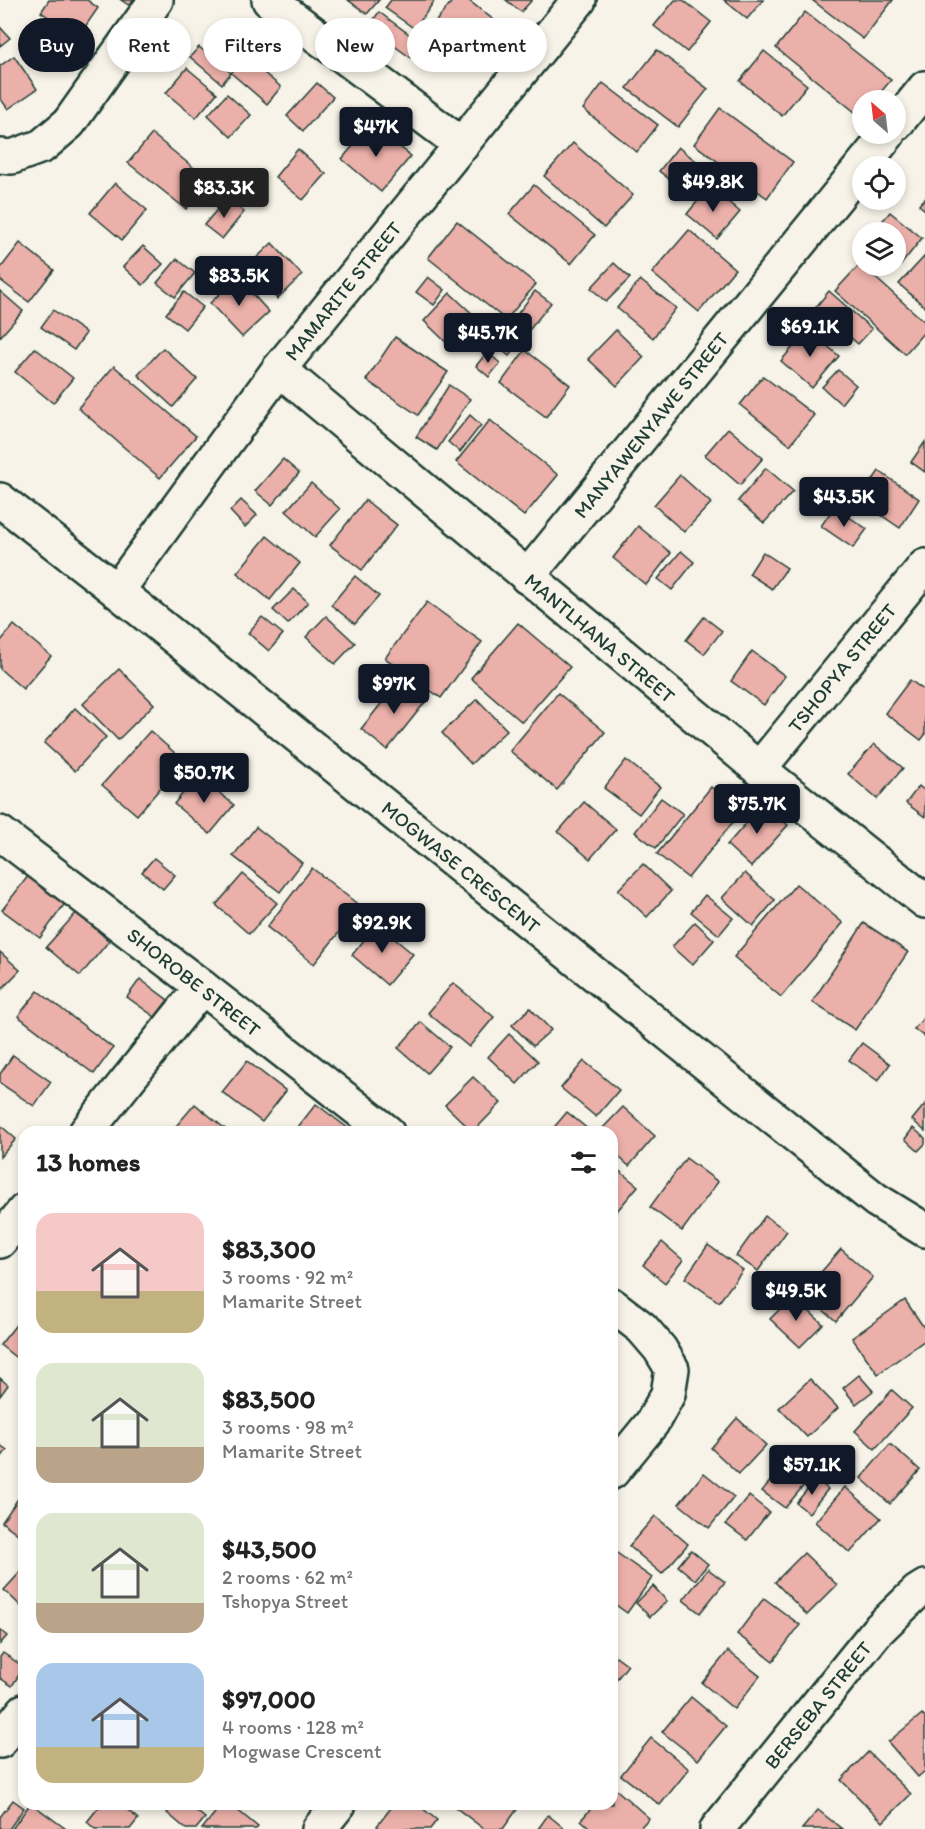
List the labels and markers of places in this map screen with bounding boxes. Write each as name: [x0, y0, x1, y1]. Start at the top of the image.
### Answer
pin: $47K: [340, 107, 412, 158]
pin: $49.8K: [664, 162, 762, 213]
pin: $83.3K: [175, 168, 273, 219]
pin: $83.5K: [190, 256, 288, 307]
pin: $69.1K: [761, 307, 859, 358]
pin: $45.7K: [439, 313, 537, 364]
pin: $43.5K: [795, 477, 893, 528]
pin: $97K: [358, 664, 430, 715]
pin: $50.7K: [155, 753, 253, 804]
pin: $75.7K: [708, 784, 806, 835]
pin: $92.9K: [333, 903, 431, 954]
pin: $49.5K: [747, 1271, 845, 1322]
pin: $57.1K: [763, 1445, 861, 1496]

